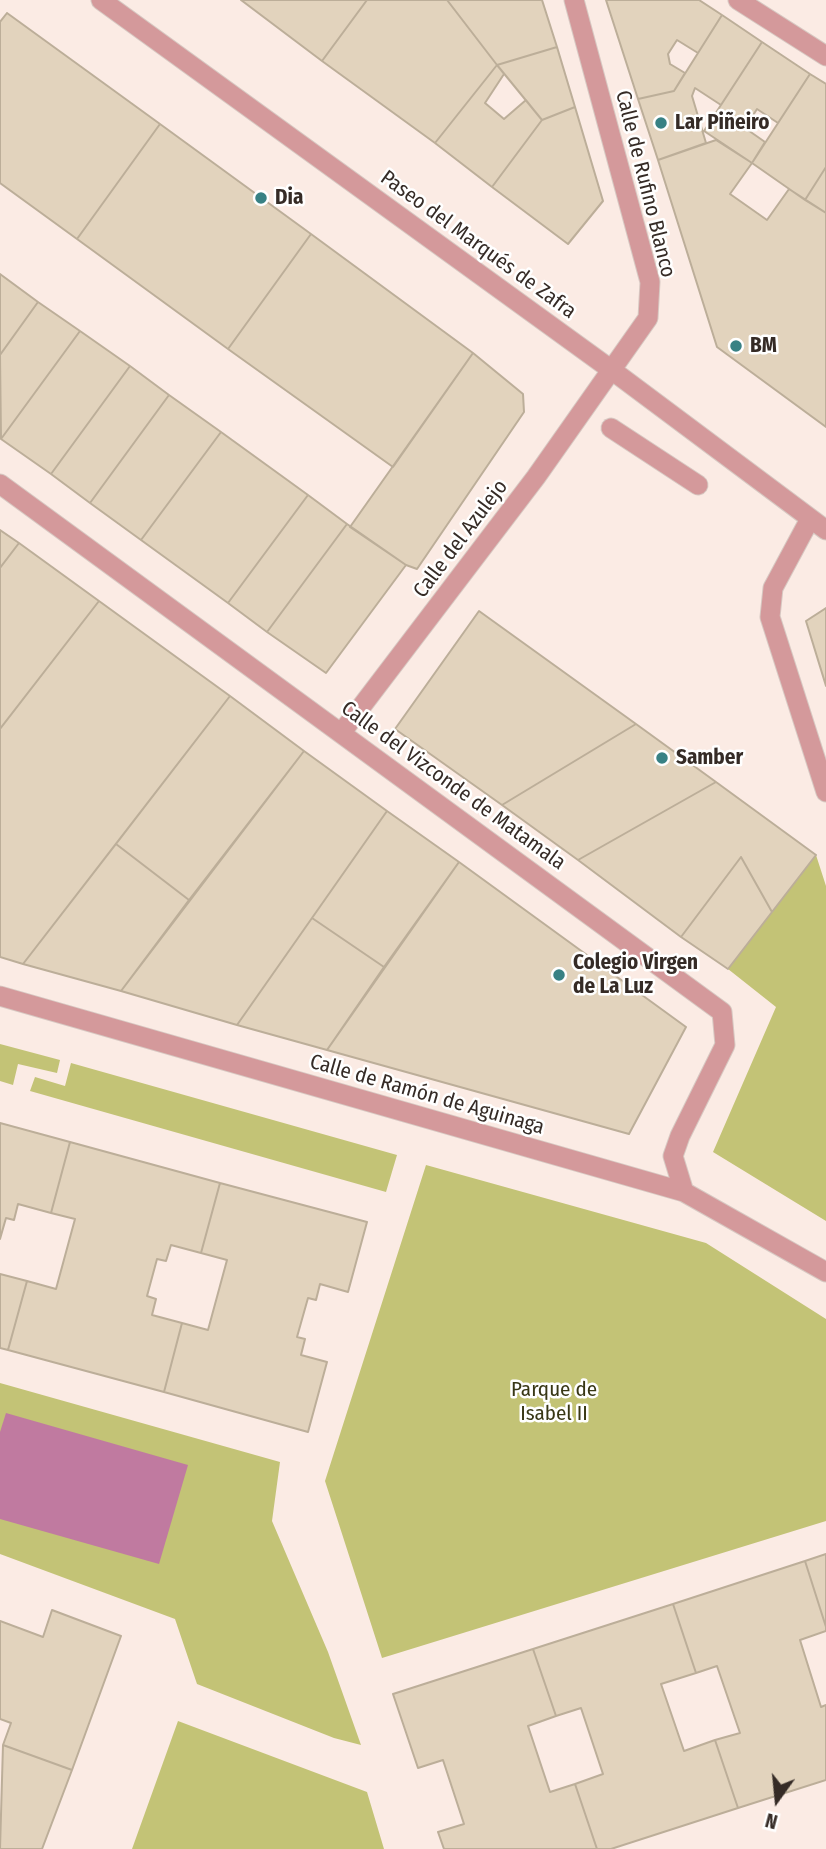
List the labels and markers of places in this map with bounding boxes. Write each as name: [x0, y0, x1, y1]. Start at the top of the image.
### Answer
place label: Lar Piñeiro: [675, 110, 769, 136]
marker: Lar Piñeiro: [653, 115, 669, 131]
place label: Dia: [275, 185, 303, 211]
marker: Dia: [253, 190, 269, 206]
place label: BM: [750, 333, 777, 359]
marker: BM: [728, 338, 744, 354]
place label: Samber: [676, 745, 743, 771]
marker: Samber: [654, 750, 670, 766]
place label: Colegio Virgen de La Luz: [573, 950, 698, 1000]
marker: Colegio Virgen de La Luz: [551, 967, 567, 983]

